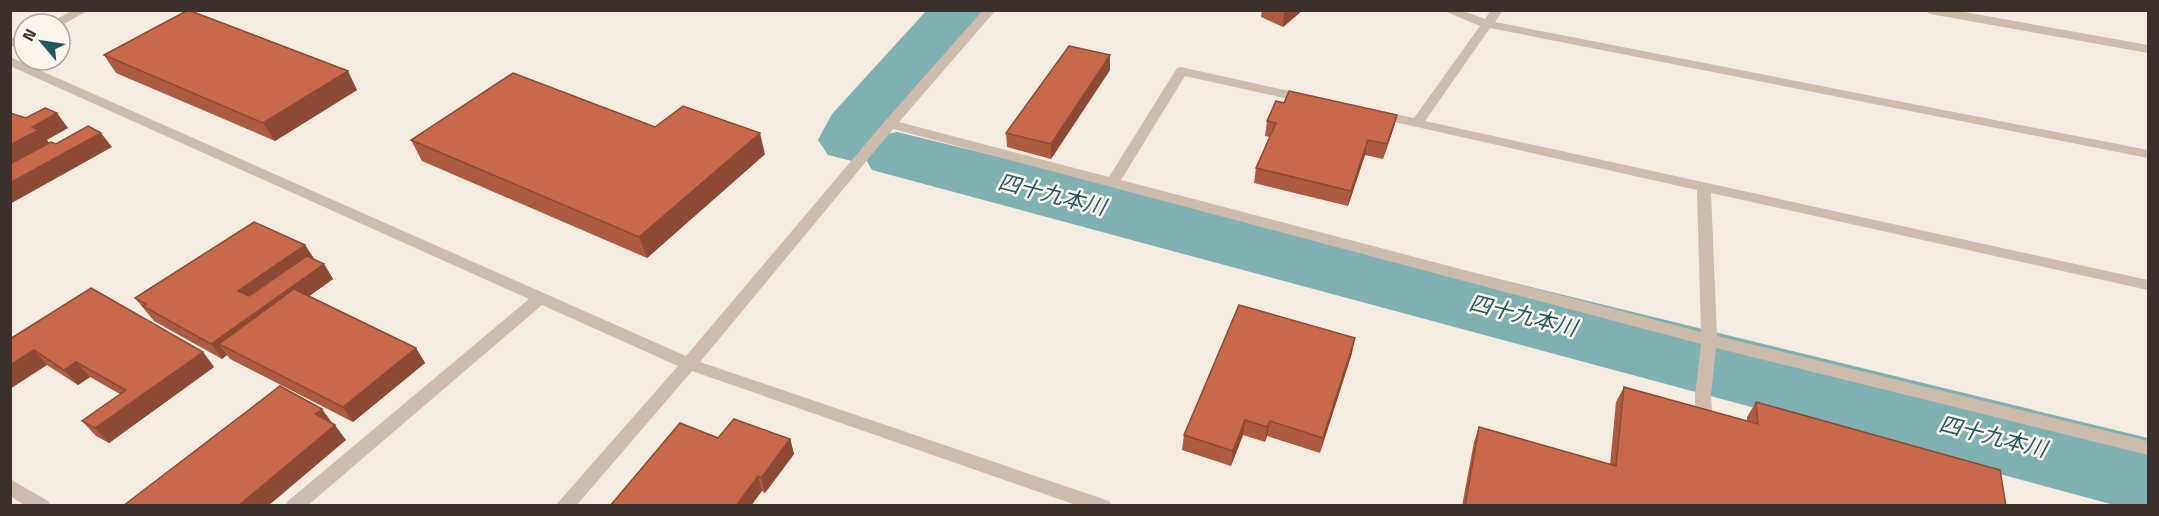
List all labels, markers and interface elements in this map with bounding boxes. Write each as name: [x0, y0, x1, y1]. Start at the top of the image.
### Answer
north arrow: [12, 12, 72, 72]
text: N: [16, 24, 42, 45]
water label: 四十九本川: [995, 164, 1111, 224]
water label: 四十九本川: [1466, 285, 1582, 345]
water label: 四十九本川: [1936, 406, 2052, 466]

